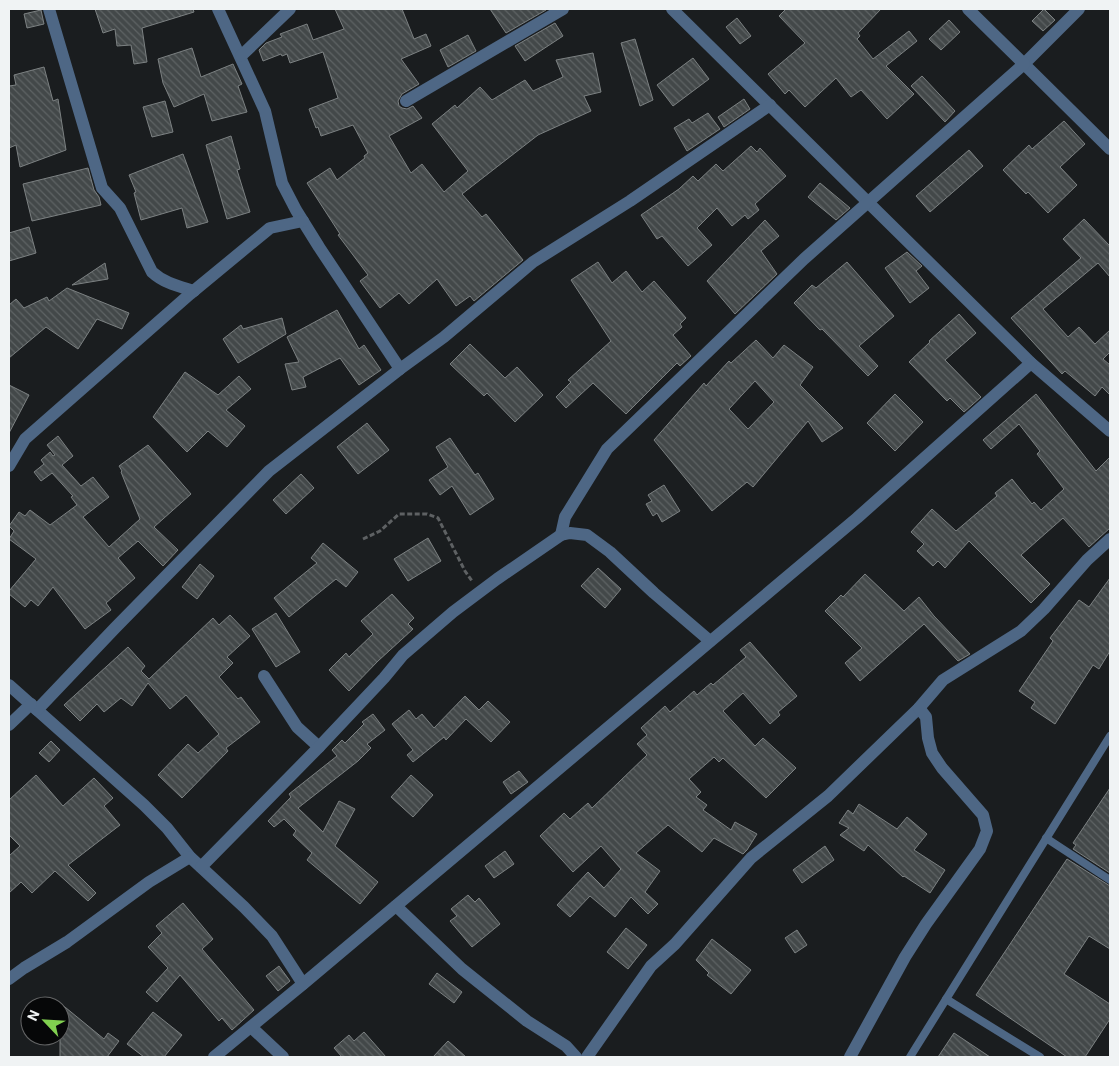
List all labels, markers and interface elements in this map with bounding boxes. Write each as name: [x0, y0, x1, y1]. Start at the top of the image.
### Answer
north arrow: [20, 996, 70, 1046]
text: N: [24, 1008, 43, 1023]

